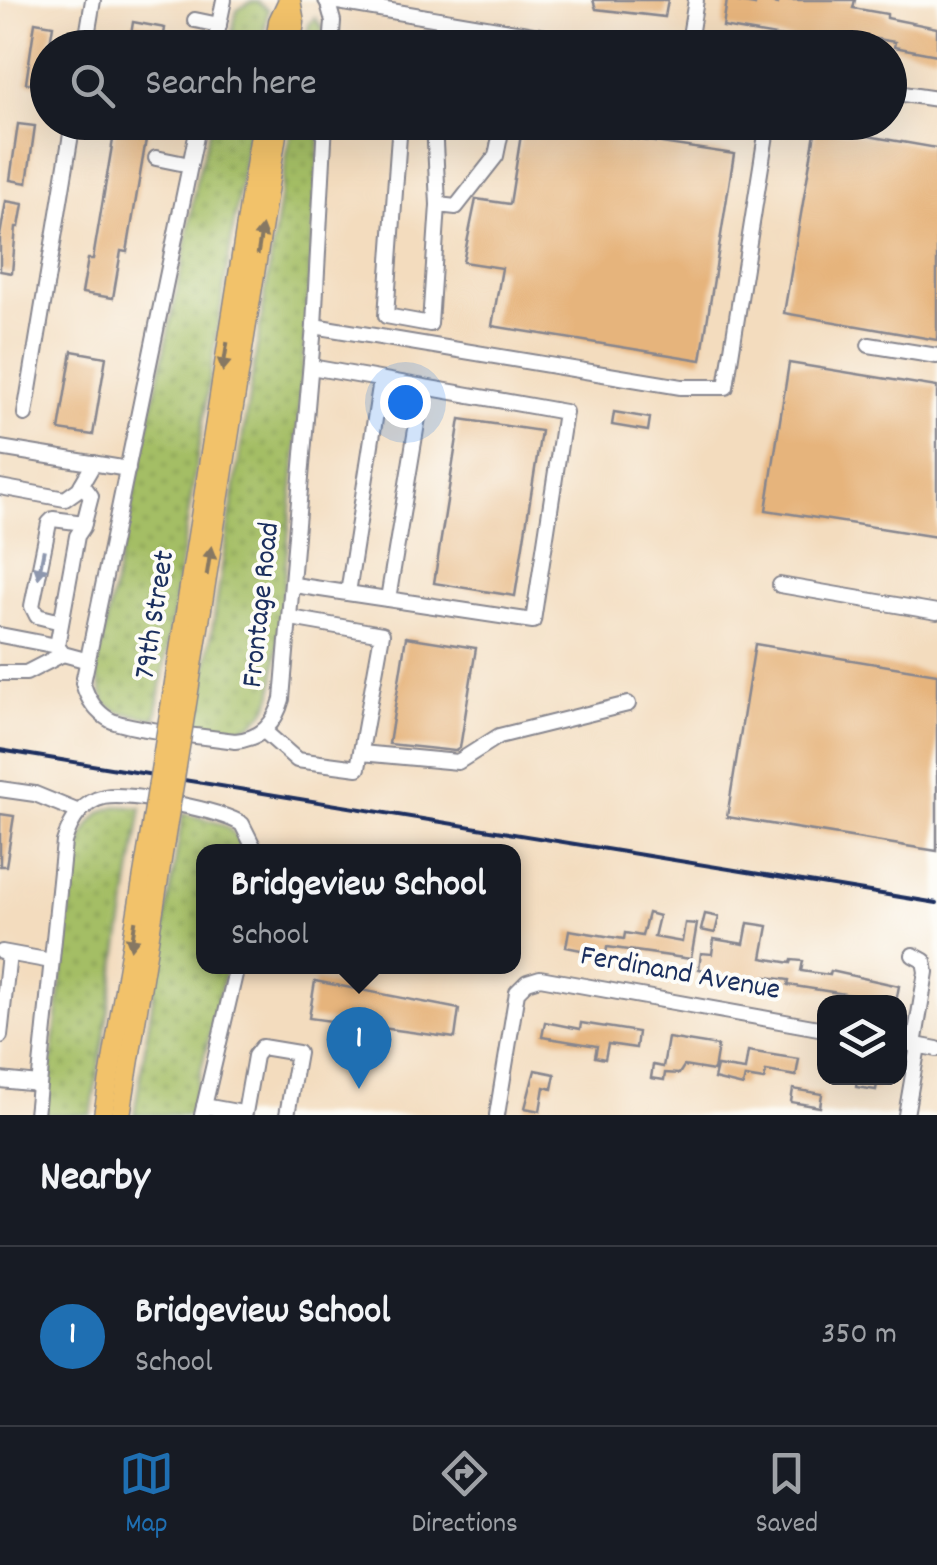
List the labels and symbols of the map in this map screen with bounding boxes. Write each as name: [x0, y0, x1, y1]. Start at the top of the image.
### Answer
one-way arrow: [253, 223, 269, 255]
one-way arrow: [217, 342, 232, 373]
your location: [380, 377, 431, 428]
street label: Frontage Road: [233, 520, 293, 690]
one-way arrow: [202, 544, 218, 576]
street label: 79th Street: [126, 548, 188, 682]
one-way arrow: [32, 549, 48, 580]
one-way arrow: [125, 920, 140, 951]
street label: Ferdinand Avenue: [577, 936, 783, 1014]
pin: 1: [326, 1006, 392, 1089]

